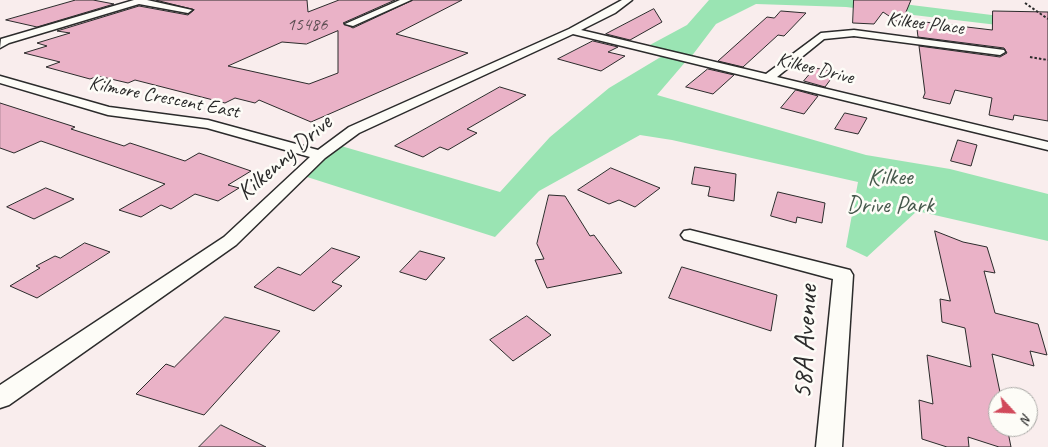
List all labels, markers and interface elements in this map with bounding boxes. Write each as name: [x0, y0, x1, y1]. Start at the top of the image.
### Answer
street label: Kilkee Place: [885, 7, 965, 41]
house number: 15486: [287, 14, 327, 36]
street label: Kilkee Drive: [774, 48, 856, 90]
street label: Kilmore Crescent East: [87, 72, 241, 124]
street label: Kilkenny Drive: [232, 109, 338, 207]
park label: Kilkee Drive Park: [847, 164, 933, 220]
street label: 58A Avenue: [786, 284, 826, 400]
north arrow: [988, 387, 1038, 437]
text: N: [1017, 411, 1036, 426]

